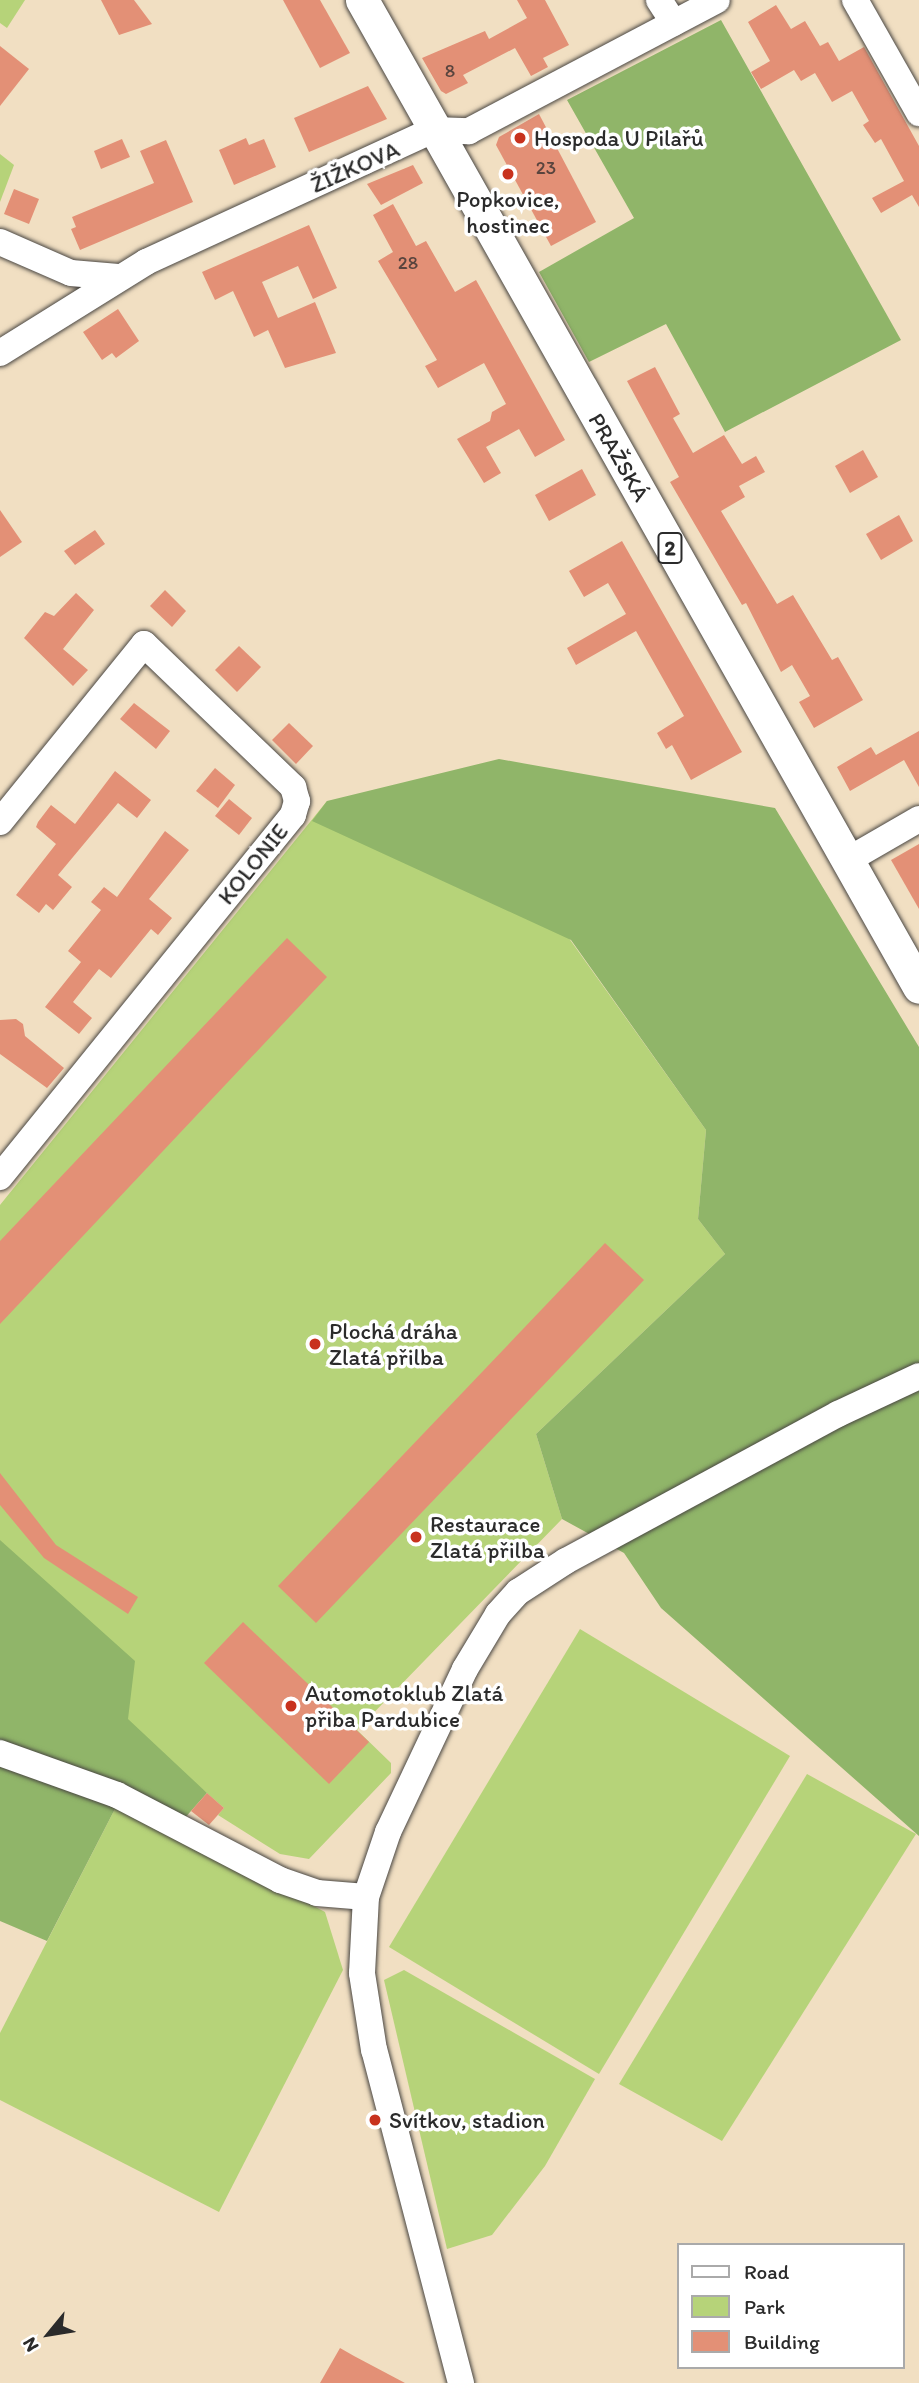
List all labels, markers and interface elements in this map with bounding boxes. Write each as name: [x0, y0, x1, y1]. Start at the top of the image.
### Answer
house number: 8: [445, 60, 455, 82]
place label: Hospoda U Pilařů: [534, 124, 704, 152]
marker: Hospoda U Pilařů: [512, 130, 528, 146]
street label: ŽIŽKOVA: [306, 135, 404, 199]
house number: 23: [536, 157, 556, 179]
marker: Popkovice, hostinec: [500, 166, 516, 182]
place label: Popkovice, hostinec: [456, 185, 560, 239]
house number: 28: [398, 252, 418, 274]
street label: PRAŽSKÁ: [583, 408, 655, 506]
road number: 2: [656, 530, 684, 566]
street label: KOLONIE: [212, 818, 294, 910]
place label: Plochá dráha Zlatá přilba: [329, 1317, 458, 1371]
marker: Plochá dráha Zlatá přilba: [307, 1336, 323, 1352]
place label: Restaurace Zlatá přilba: [430, 1510, 544, 1564]
marker: Restaurace Zlatá přilba: [408, 1529, 424, 1545]
place label: Automotoklub Zlatá přiba Pardubice: [305, 1679, 504, 1733]
marker: Automotoklub Zlatá přiba Pardubice: [283, 1698, 299, 1714]
place label: Svítkov, stadion: [389, 2106, 546, 2134]
marker: Svítkov, stadion: [367, 2112, 383, 2128]
legend: [678, 2243, 905, 2369]
text: Road: [744, 2259, 789, 2284]
text: Park: [744, 2294, 785, 2319]
north arrow: [14, 2299, 84, 2369]
text: Building: [744, 2329, 820, 2354]
text: N: [17, 2333, 44, 2356]

